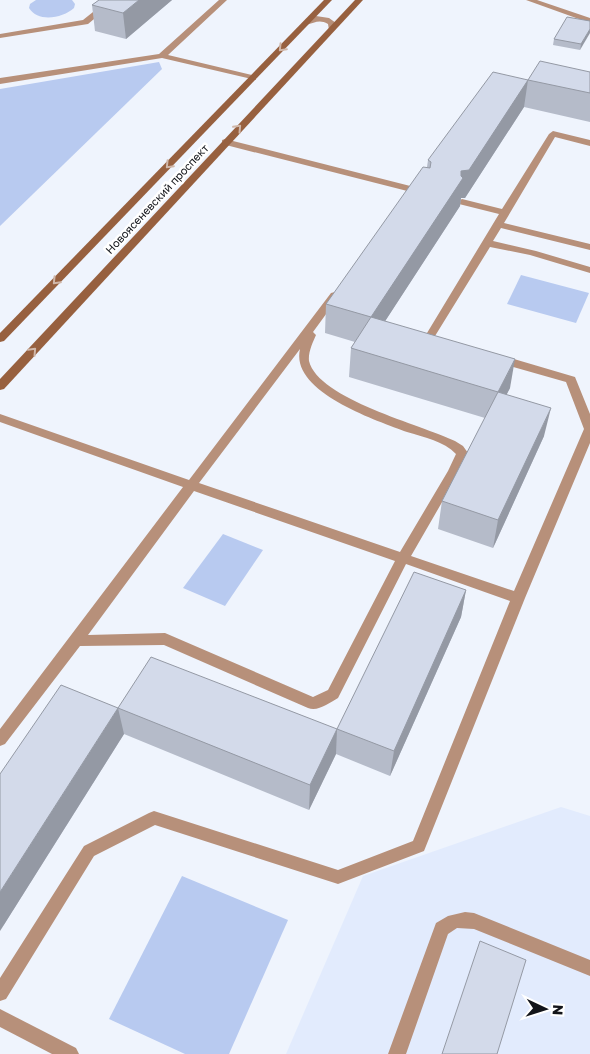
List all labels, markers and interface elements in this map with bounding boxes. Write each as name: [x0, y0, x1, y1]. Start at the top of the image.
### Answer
one-way arrow: [279, 42, 288, 51]
one-way arrow: [232, 125, 241, 134]
street label: Новоясеневский проспект: [102, 141, 211, 256]
one-way arrow: [166, 159, 175, 168]
one-way arrow: [53, 275, 62, 284]
one-way arrow: [27, 347, 36, 356]
north arrow: [520, 984, 570, 1034]
text: N: [550, 1004, 567, 1016]

